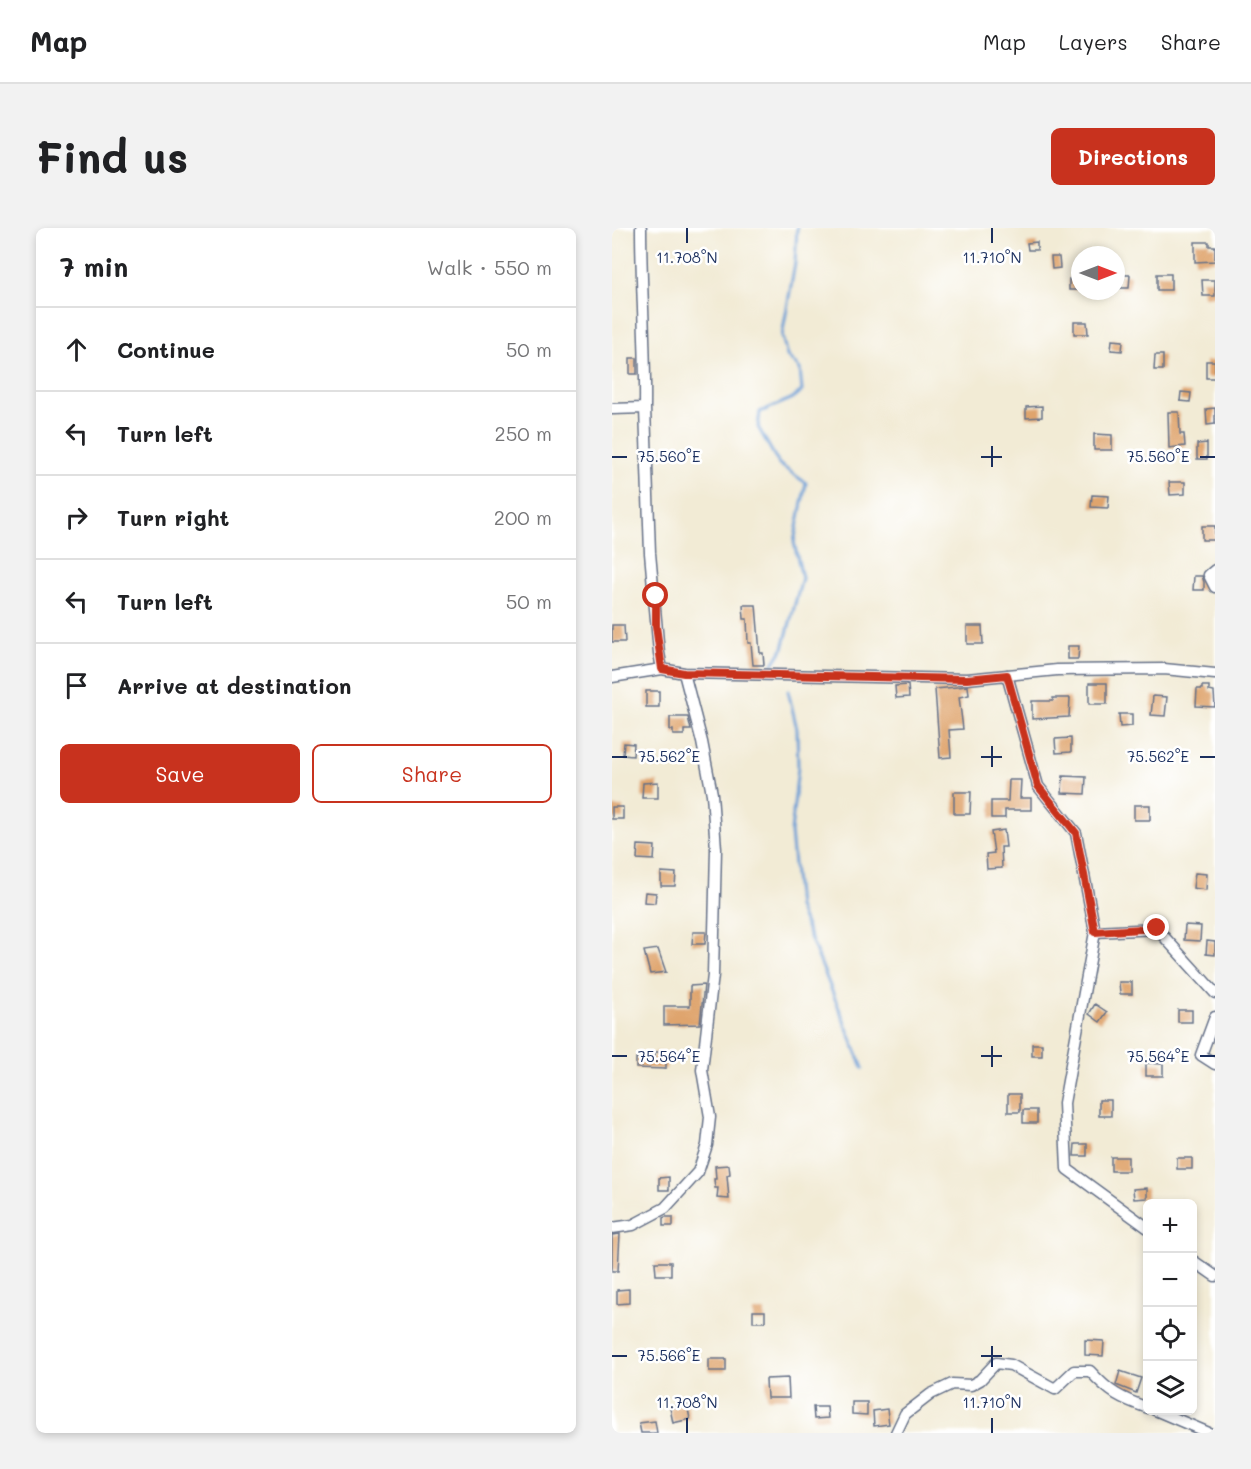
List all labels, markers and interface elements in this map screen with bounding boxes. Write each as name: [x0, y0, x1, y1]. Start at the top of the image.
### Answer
text: Map: [30, 23, 87, 59]
text: Map: [983, 28, 1026, 55]
text: Layers: [1059, 28, 1128, 55]
text: Share: [1161, 28, 1221, 55]
button: Directions: [1051, 128, 1215, 185]
text: Find us: [36, 129, 188, 184]
north arrow: [1071, 246, 1125, 300]
text: 11.708°N: [656, 247, 718, 267]
text: 11.710°N: [963, 247, 1022, 267]
text: 7 min: [60, 250, 128, 284]
text: Walk · 550 m: [427, 254, 552, 280]
icon: ahead: [60, 333, 93, 366]
text: Continue: [117, 335, 215, 364]
text: 50 m: [506, 336, 552, 362]
icon: left: [60, 417, 93, 450]
text: Turn left: [117, 419, 213, 448]
text: 250 m: [495, 420, 552, 446]
text: 75.560°E: [638, 446, 701, 466]
text: 75.560°E: [1127, 446, 1190, 466]
icon: right: [60, 501, 93, 534]
text: Turn right: [117, 503, 229, 532]
text: 200 m: [494, 504, 552, 530]
route start: [642, 582, 668, 608]
icon: left: [60, 585, 93, 618]
text: Turn left: [117, 587, 213, 616]
text: 50 m: [506, 588, 552, 614]
icon: arrive: [60, 669, 93, 702]
text: Arrive at destination: [117, 671, 352, 700]
button: Save: [60, 744, 300, 803]
button: Share: [312, 744, 552, 803]
text: 75.562°E: [638, 746, 700, 766]
text: 75.562°E: [1127, 746, 1189, 766]
route end: [1143, 914, 1169, 940]
text: 75.564°E: [638, 1046, 701, 1066]
text: 75.564°E: [1127, 1046, 1190, 1066]
map controls: [1143, 1199, 1197, 1415]
button: +: [1143, 1199, 1197, 1253]
button: −: [1143, 1253, 1197, 1307]
button: locate: [1143, 1307, 1197, 1361]
text: 75.566°E: [638, 1345, 701, 1365]
button: layers: [1143, 1361, 1197, 1415]
text: 11.708°N: [656, 1392, 718, 1412]
text: 11.710°N: [963, 1392, 1022, 1412]

